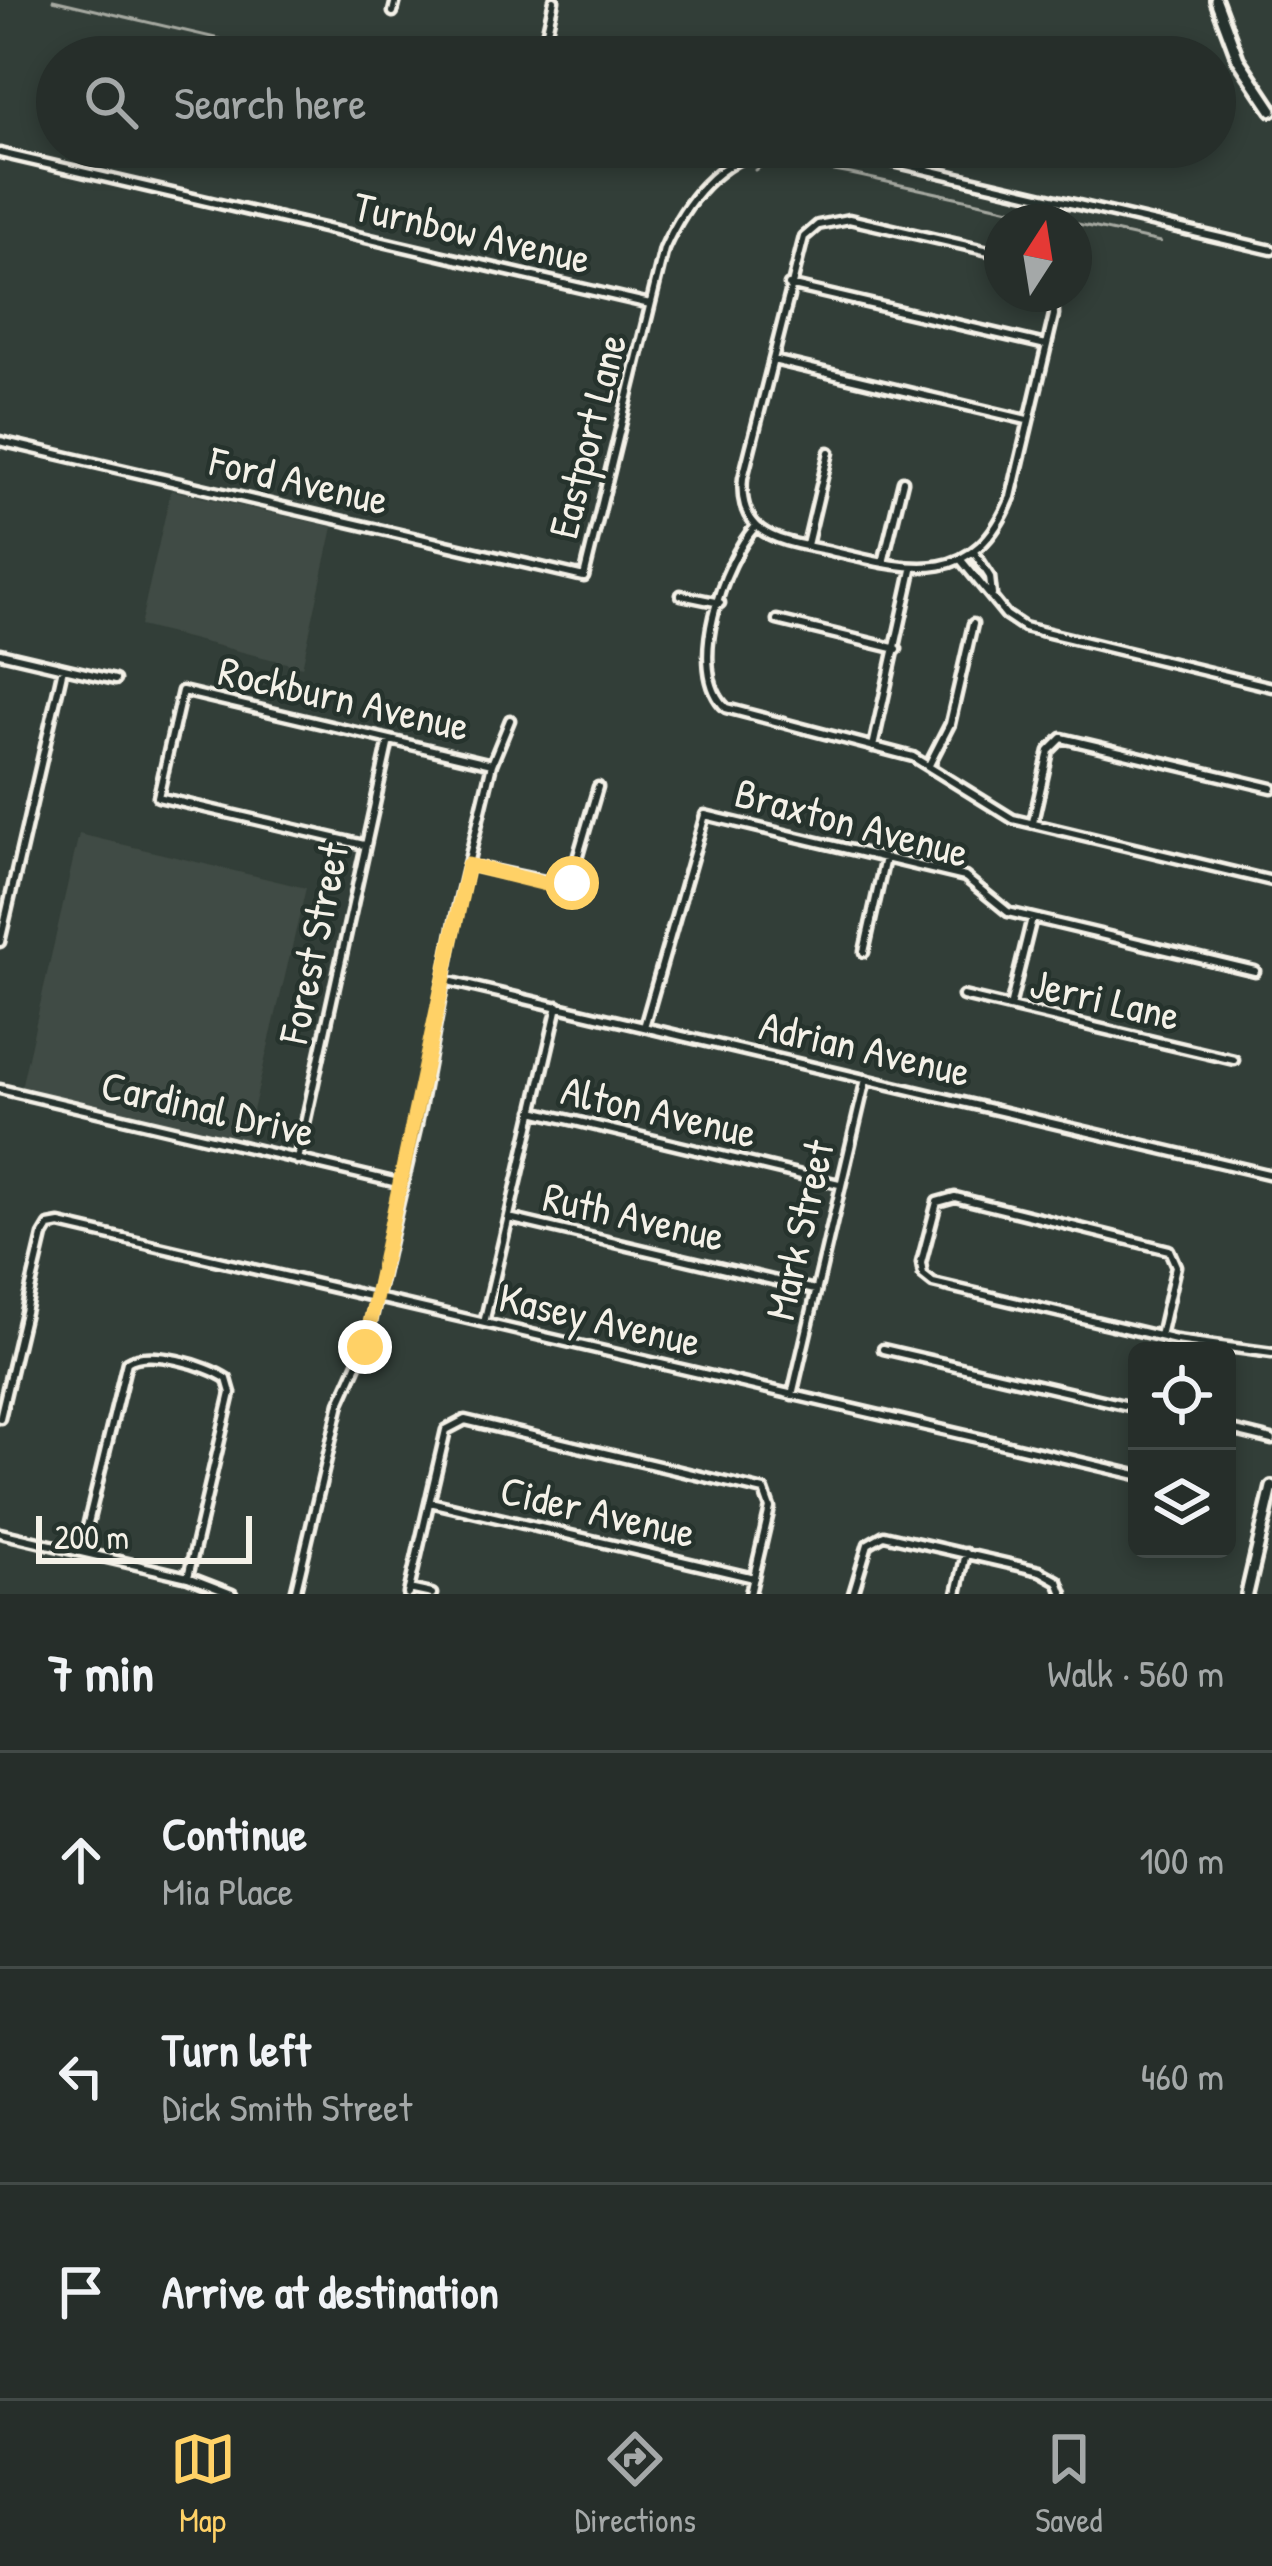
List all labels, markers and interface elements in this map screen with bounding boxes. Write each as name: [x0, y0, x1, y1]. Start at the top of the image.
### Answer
search box: [36, 36, 1236, 168]
icon: search: [78, 69, 144, 135]
text: Search here: [174, 72, 366, 133]
street label: Turnbow Avenue: [348, 177, 596, 286]
north arrow: [984, 204, 1092, 312]
street label: Eastport Lane: [534, 328, 639, 544]
street label: Ford Avenue: [203, 431, 394, 528]
street label: Rockburn Avenue: [213, 641, 475, 754]
street label: Braxton Avenue: [729, 763, 975, 880]
street label: Forest Street: [263, 837, 362, 1049]
route start: [545, 856, 599, 910]
street label: Jerri Lane: [1025, 954, 1185, 1043]
street label: Adrian Avenue: [754, 996, 976, 1099]
street label: Cardinal Drive: [96, 1055, 320, 1160]
street label: Alton Avenue: [556, 1060, 762, 1161]
street label: Mark Street: [750, 1134, 847, 1325]
street label: Ruth Avenue: [538, 1167, 730, 1264]
street label: Kasey Avenue: [494, 1268, 707, 1369]
route end: [338, 1320, 392, 1374]
map controls: [1128, 1342, 1236, 1558]
button: locate: [1128, 1342, 1236, 1450]
button: layers: [1128, 1450, 1236, 1558]
street label: Cider Avenue: [495, 1460, 701, 1561]
scale bar: [36, 1510, 252, 1563]
text: 200 m: [54, 1515, 129, 1559]
text: 7 min: [48, 1638, 154, 1707]
text: Walk · 560 m: [1047, 1646, 1224, 1699]
text: Continue: [162, 1803, 307, 1864]
icon: ahead: [48, 1827, 114, 1893]
text: 100 m: [1139, 1833, 1224, 1886]
text: Mia Place: [162, 1864, 293, 1917]
text: Turn left: [162, 2019, 311, 2080]
icon: left: [48, 2043, 114, 2109]
text: 460 m: [1141, 2049, 1224, 2102]
text: Dick Smith Street: [162, 2080, 412, 2133]
icon: arrive: [48, 2259, 114, 2325]
text: Arrive at destination: [162, 2261, 499, 2322]
tab: Map: [170, 2426, 236, 2542]
tab: Directions: [575, 2426, 696, 2542]
tab: Saved: [1035, 2426, 1102, 2542]

